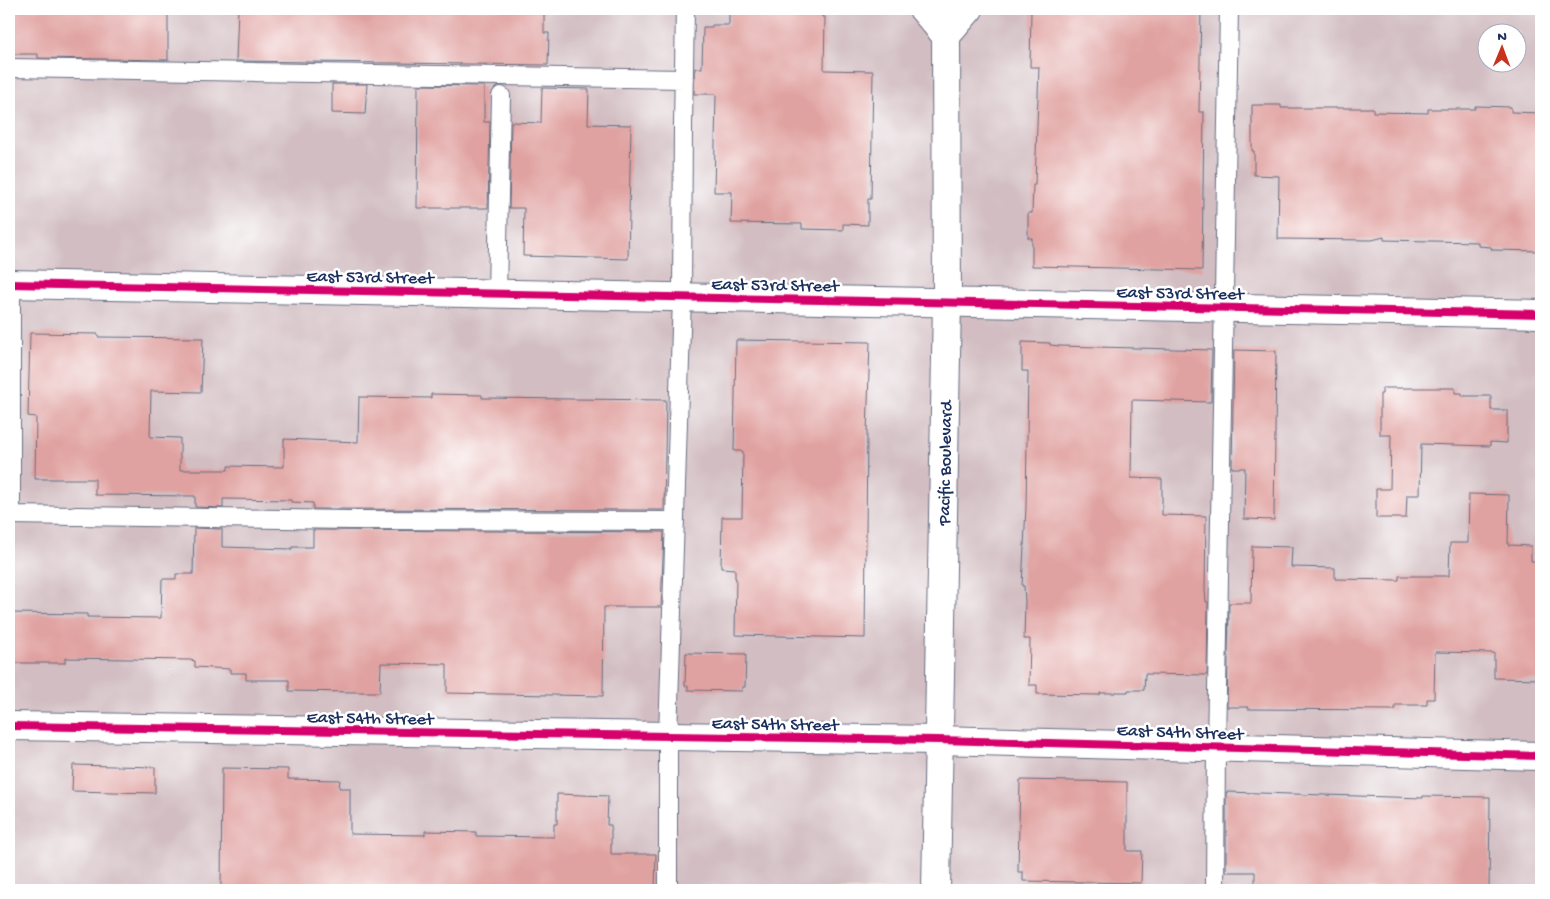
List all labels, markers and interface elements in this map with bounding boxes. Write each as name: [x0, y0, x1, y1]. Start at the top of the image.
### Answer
north arrow: [1478, 22, 1528, 72]
text: N: [1497, 29, 1507, 46]
street label: East 53rd Street: [306, 267, 435, 290]
street label: East 53rd Street: [711, 275, 840, 298]
street label: East 53rd Street: [1116, 283, 1245, 306]
street label: Pacific Boulevard: [935, 399, 958, 527]
street label: East 54th Street: [306, 708, 435, 731]
street label: East 54th Street: [711, 714, 840, 737]
street label: East 54th Street: [1116, 721, 1245, 746]

